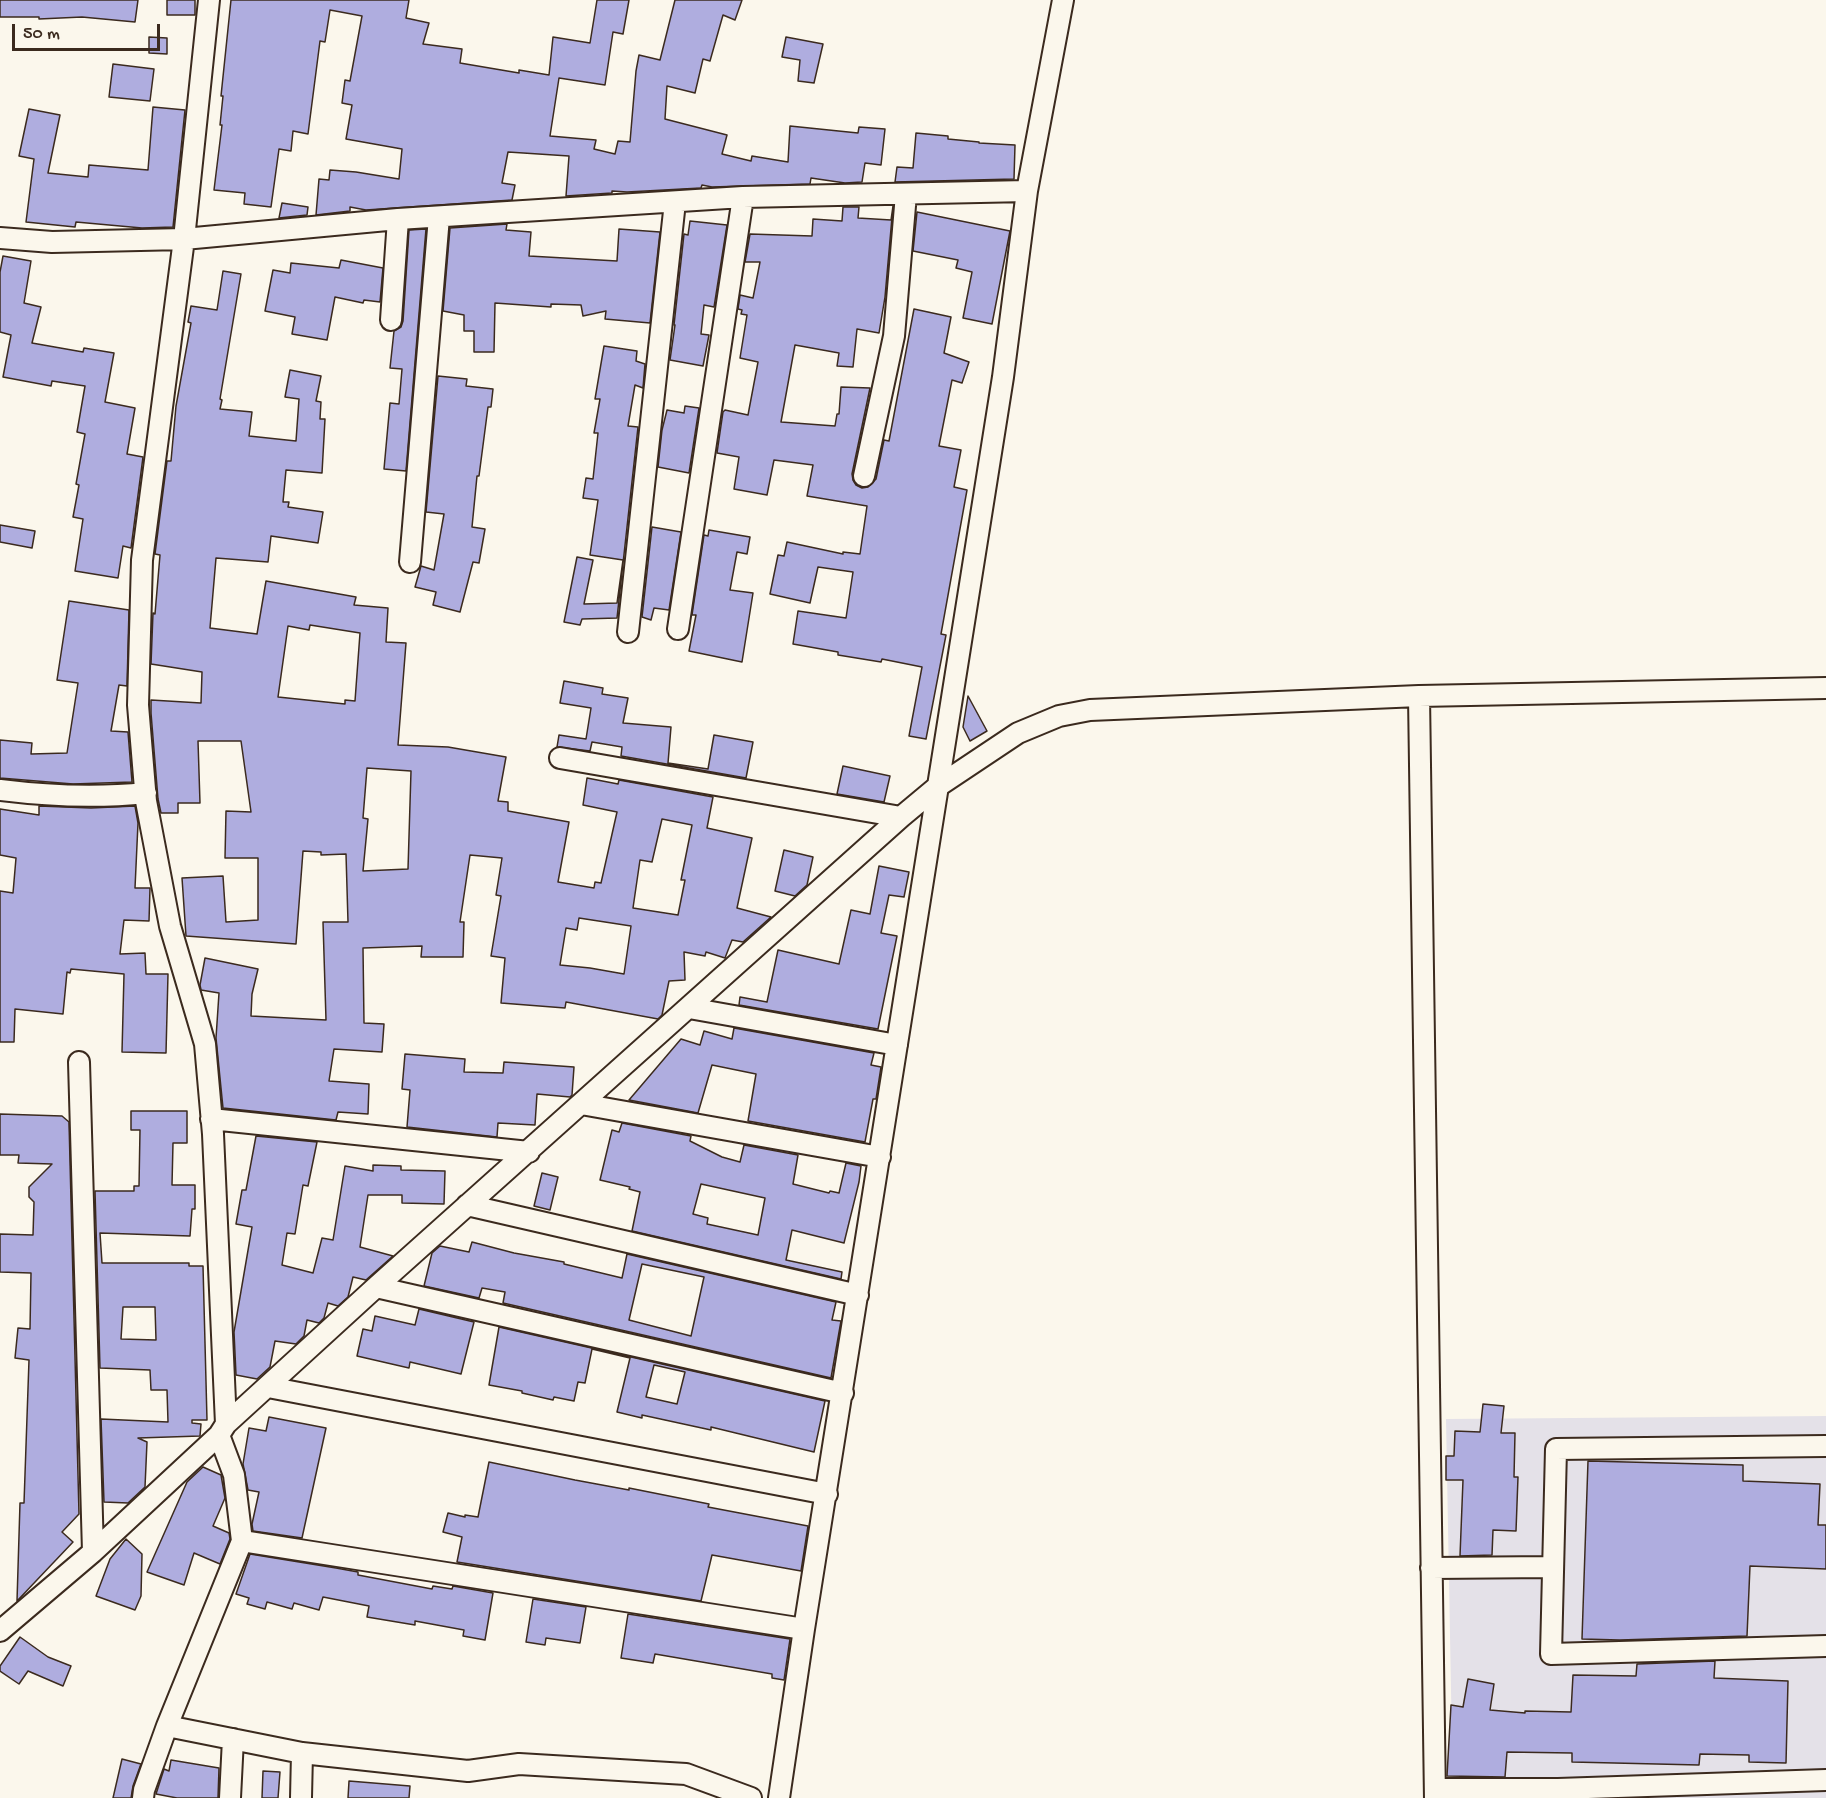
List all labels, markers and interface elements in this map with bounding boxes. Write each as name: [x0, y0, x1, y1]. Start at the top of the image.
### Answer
scale bar: [15, 12, 164, 50]
text: 50 m: [23, 24, 60, 45]

